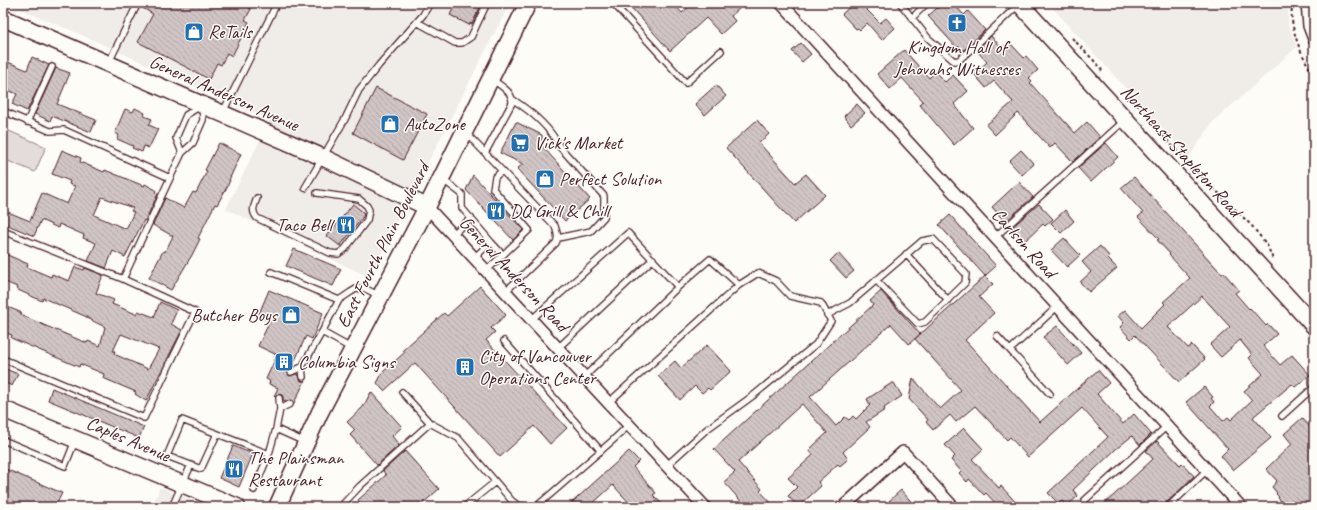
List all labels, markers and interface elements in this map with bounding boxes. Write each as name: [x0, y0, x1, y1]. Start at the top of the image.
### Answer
church icon: Kingdom Hall of Jehovahs Witnesses: [946, 12, 968, 34]
place label: ReTails: [208, 20, 253, 44]
shop icon: ReTails: [183, 21, 205, 43]
place label: Kingdom Hall of Jehovahs Witnesses: [893, 35, 1021, 81]
street label: General Anderson Avenue: [146, 49, 304, 137]
street label: Northeast Stapleton Road: [1115, 80, 1249, 225]
place label: AutoZone: [404, 112, 467, 136]
shop icon: AutoZone: [379, 113, 401, 135]
place label: Vick's Market: [534, 131, 624, 155]
supermarket icon: Vick's Market: [509, 132, 531, 154]
street label: East Fourth Plain Boulevard: [331, 155, 437, 332]
place label: Perfect Solution: [559, 167, 662, 191]
shop icon: Perfect Solution: [534, 168, 556, 190]
place label: DQ Grill & Chill: [510, 199, 613, 223]
restaurant icon: DQ Grill & Chill: [485, 200, 507, 222]
street label: Carlson Road: [986, 203, 1064, 286]
street label: General Anderson Road: [454, 211, 576, 339]
place label: Taco Bell: [276, 213, 336, 237]
restaurant icon: Taco Bell: [335, 214, 357, 236]
place label: Butcher Boys: [191, 303, 279, 327]
shop icon: Butcher Boys: [280, 304, 302, 326]
place label: City of Vancouver Operations Center: [479, 344, 597, 390]
place label: Columbia Signs: [298, 350, 396, 374]
building icon: Columbia Signs: [273, 351, 295, 373]
building icon: City of Vancouver Operations Center: [454, 356, 476, 378]
street label: Caples Avenue: [83, 411, 175, 468]
place label: The Plainsman Restaurant: [248, 446, 345, 492]
restaurant icon: The Plainsman Restaurant: [223, 458, 245, 480]

